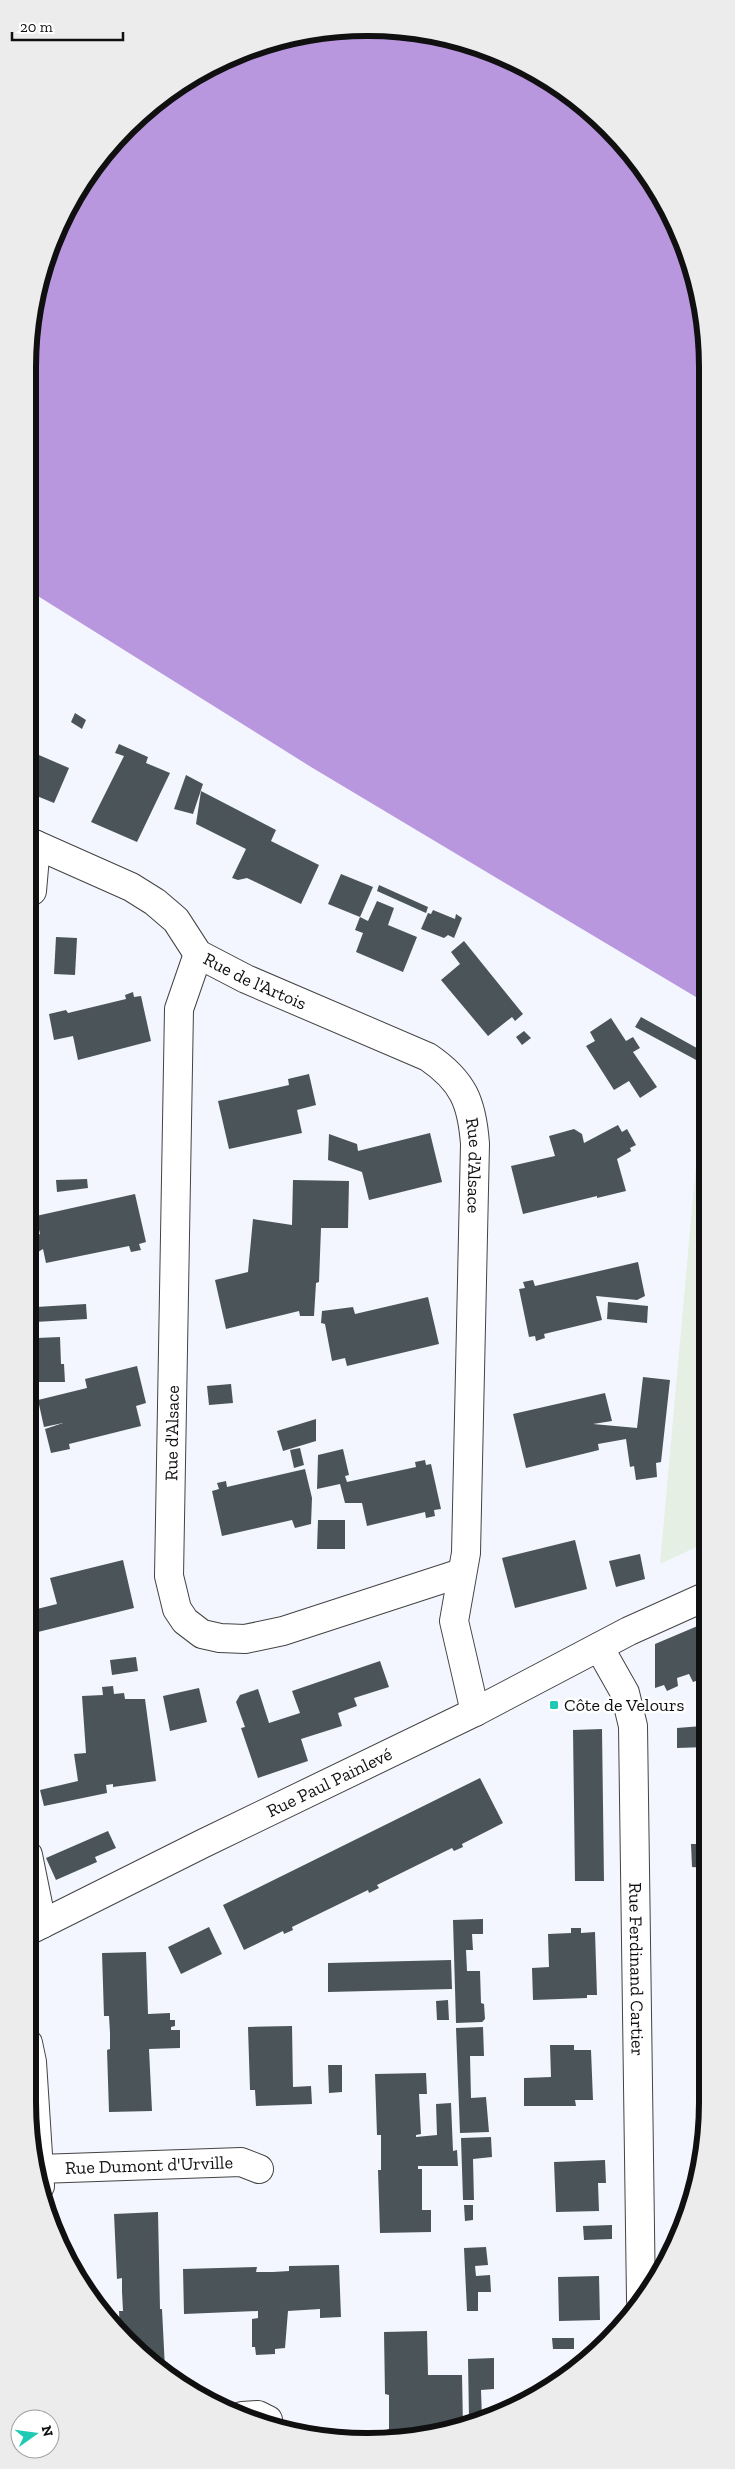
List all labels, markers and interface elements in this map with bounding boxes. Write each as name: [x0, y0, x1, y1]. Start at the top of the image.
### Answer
scale bar: [12, 10, 124, 42]
text: 20 m: [20, 18, 53, 36]
street label: Rue de l'Artois: [200, 948, 310, 1015]
street label: Rue d'Alsace: [461, 1116, 486, 1214]
street label: Rue d'Alsace: [160, 1385, 184, 1481]
place label: Côte de Velours: [564, 1694, 685, 1716]
marker: Côte de Velours: [548, 1699, 560, 1711]
street label: Rue Paul Painlevé: [263, 1743, 395, 1822]
street label: Rue Ferdinand Cartier: [624, 1882, 649, 2056]
street label: Rue Dumont d'Urville: [65, 2151, 233, 2179]
north arrow: [10, 2409, 60, 2459]
text: N: [38, 2424, 57, 2439]

